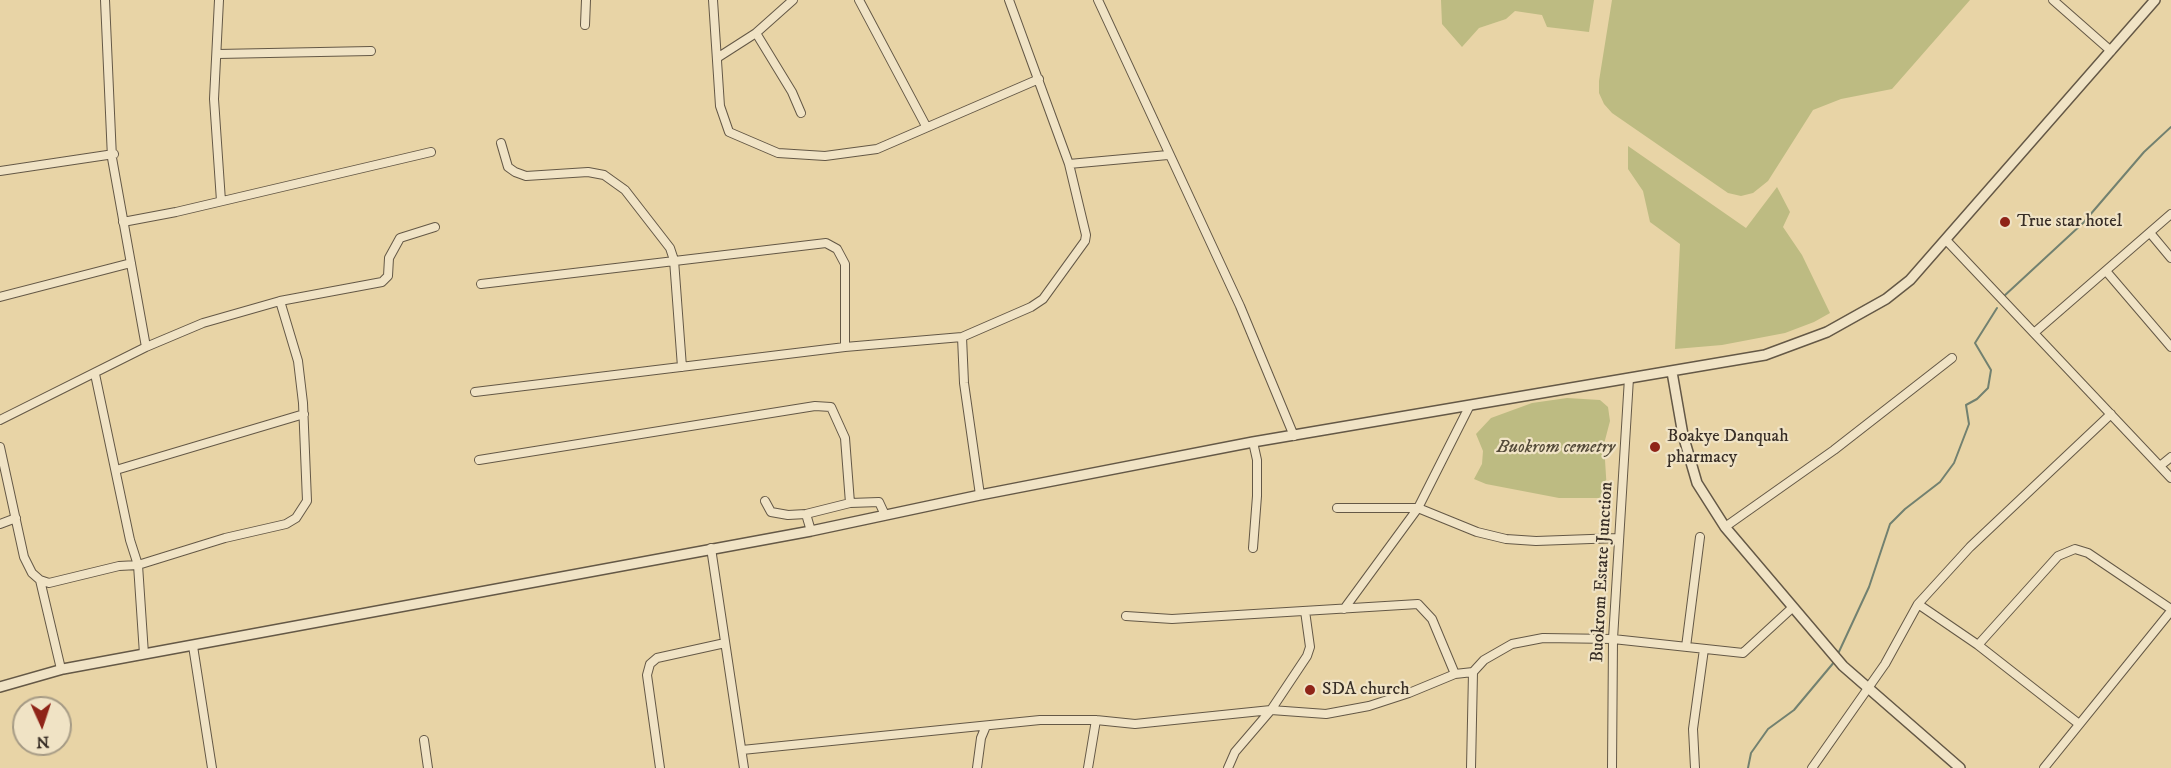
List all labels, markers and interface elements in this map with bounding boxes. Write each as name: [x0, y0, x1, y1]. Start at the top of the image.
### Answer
place label: True star hotel: [2017, 211, 2122, 233]
marker: True star hotel: [1998, 215, 2012, 229]
place label: Boakye Danquah pharmacy: [1667, 426, 1789, 468]
park label: Buokrom cemetry: [1497, 437, 1615, 459]
marker: Boakye Danquah pharmacy: [1648, 440, 1662, 454]
street label: Buokrom Estate Junction: [1587, 481, 1619, 663]
place label: SDA church: [1322, 679, 1410, 701]
marker: SDA church: [1303, 683, 1317, 697]
north arrow: [12, 696, 72, 756]
text: N: [36, 732, 50, 752]

